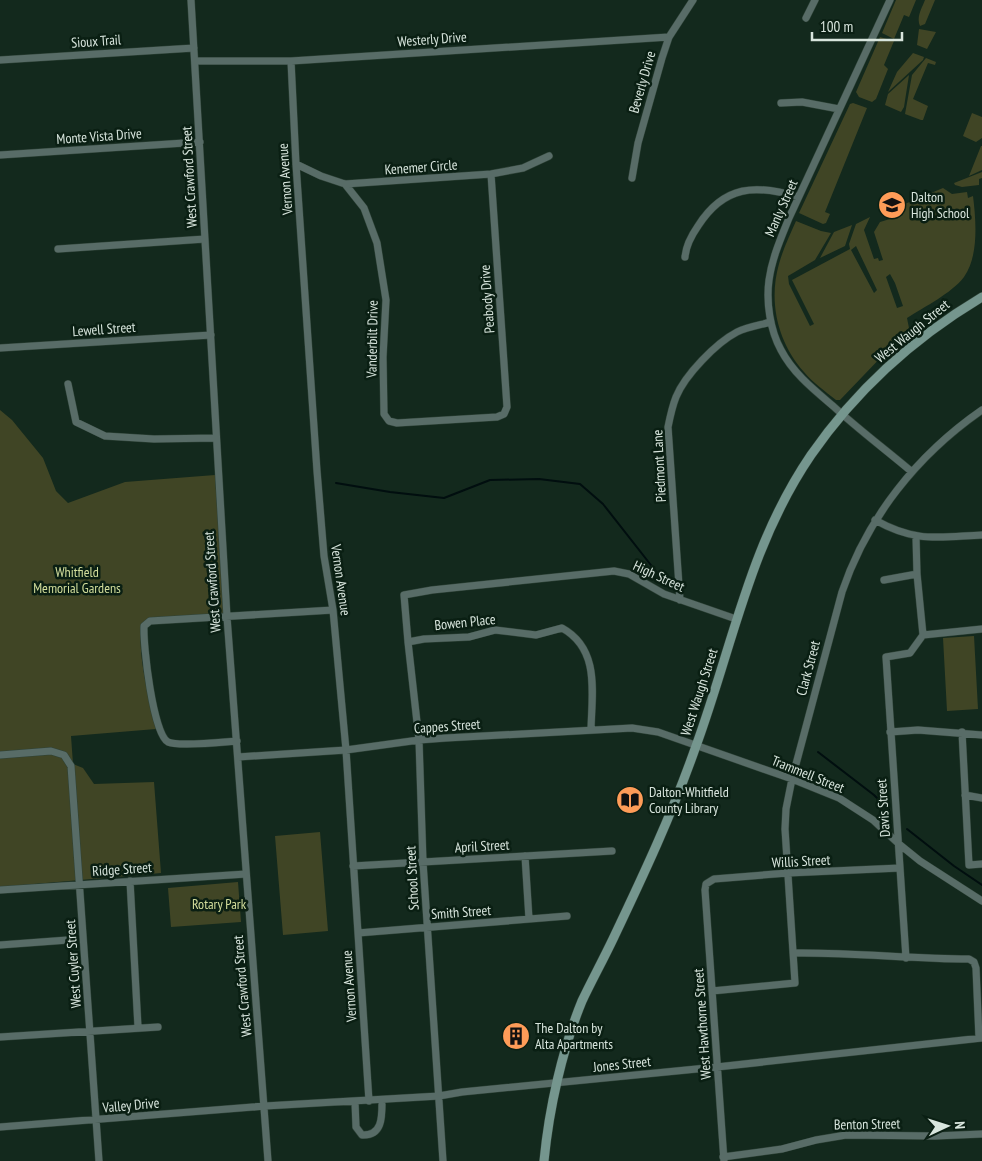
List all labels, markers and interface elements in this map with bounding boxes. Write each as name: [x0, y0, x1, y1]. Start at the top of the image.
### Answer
scale bar: [812, 10, 902, 42]
text: 100 m: [820, 17, 853, 36]
street label: Westerly Drive: [397, 28, 467, 50]
street label: Sioux Trail: [70, 30, 122, 52]
street label: Beverly Drive: [625, 49, 659, 115]
street label: Monte Vista Drive: [56, 124, 142, 148]
street label: West Crawford Street: [177, 126, 201, 228]
street label: Vernon Avenue: [274, 142, 297, 216]
street label: Kenemer Circle: [384, 155, 458, 179]
street label: Manly Street: [760, 176, 802, 239]
place label: Dalton High School: [911, 188, 970, 222]
school or university icon: Dalton High School: [877, 190, 907, 220]
street label: Peabody Drive: [476, 264, 498, 334]
street label: West Waugh Street: [871, 295, 953, 367]
street label: Vanderbilt Drive: [362, 300, 382, 379]
street label: Lewell Street: [72, 318, 136, 340]
street label: Piedmont Lane: [648, 429, 670, 503]
street label: West Crawford Street: [199, 531, 225, 633]
street label: Vernon Avenue: [327, 542, 355, 617]
street label: High Street: [630, 556, 688, 596]
park label: Whitfield Memorial Gardens: [33, 563, 121, 597]
street label: Bowen Place: [434, 610, 497, 634]
street label: Clark Street: [792, 638, 824, 697]
street label: West Waugh Street: [676, 646, 722, 738]
street label: Cappes Street: [413, 715, 481, 737]
street label: Trammell Street: [769, 751, 847, 797]
street label: Davis Street: [872, 778, 894, 838]
place label: Dalton-Whitfield County Library: [649, 783, 729, 817]
library icon: Dalton-Whitfield County Library: [615, 785, 645, 815]
street label: April Street: [454, 836, 510, 856]
street label: School Street: [401, 845, 423, 911]
street label: Willis Street: [771, 850, 831, 872]
street label: Ridge Street: [92, 858, 152, 880]
park label: Rotary Park: [192, 895, 247, 913]
street label: Smith Street: [430, 901, 492, 923]
street label: West Cuyler Street: [61, 919, 85, 1009]
street label: West Crawford Street: [229, 934, 255, 1037]
street label: Vernon Avenue: [338, 949, 361, 1023]
street label: West Hawthorne Street: [689, 968, 715, 1080]
place label: The Dalton by Alta Apartments: [535, 1019, 613, 1053]
building icon: The Dalton by Alta Apartments: [501, 1021, 531, 1051]
street label: Jones Street: [591, 1052, 652, 1076]
street label: Valley Drive: [101, 1094, 160, 1117]
north arrow: [922, 1101, 972, 1151]
street label: Benton Street: [834, 1114, 901, 1134]
text: N: [951, 1121, 969, 1129]

